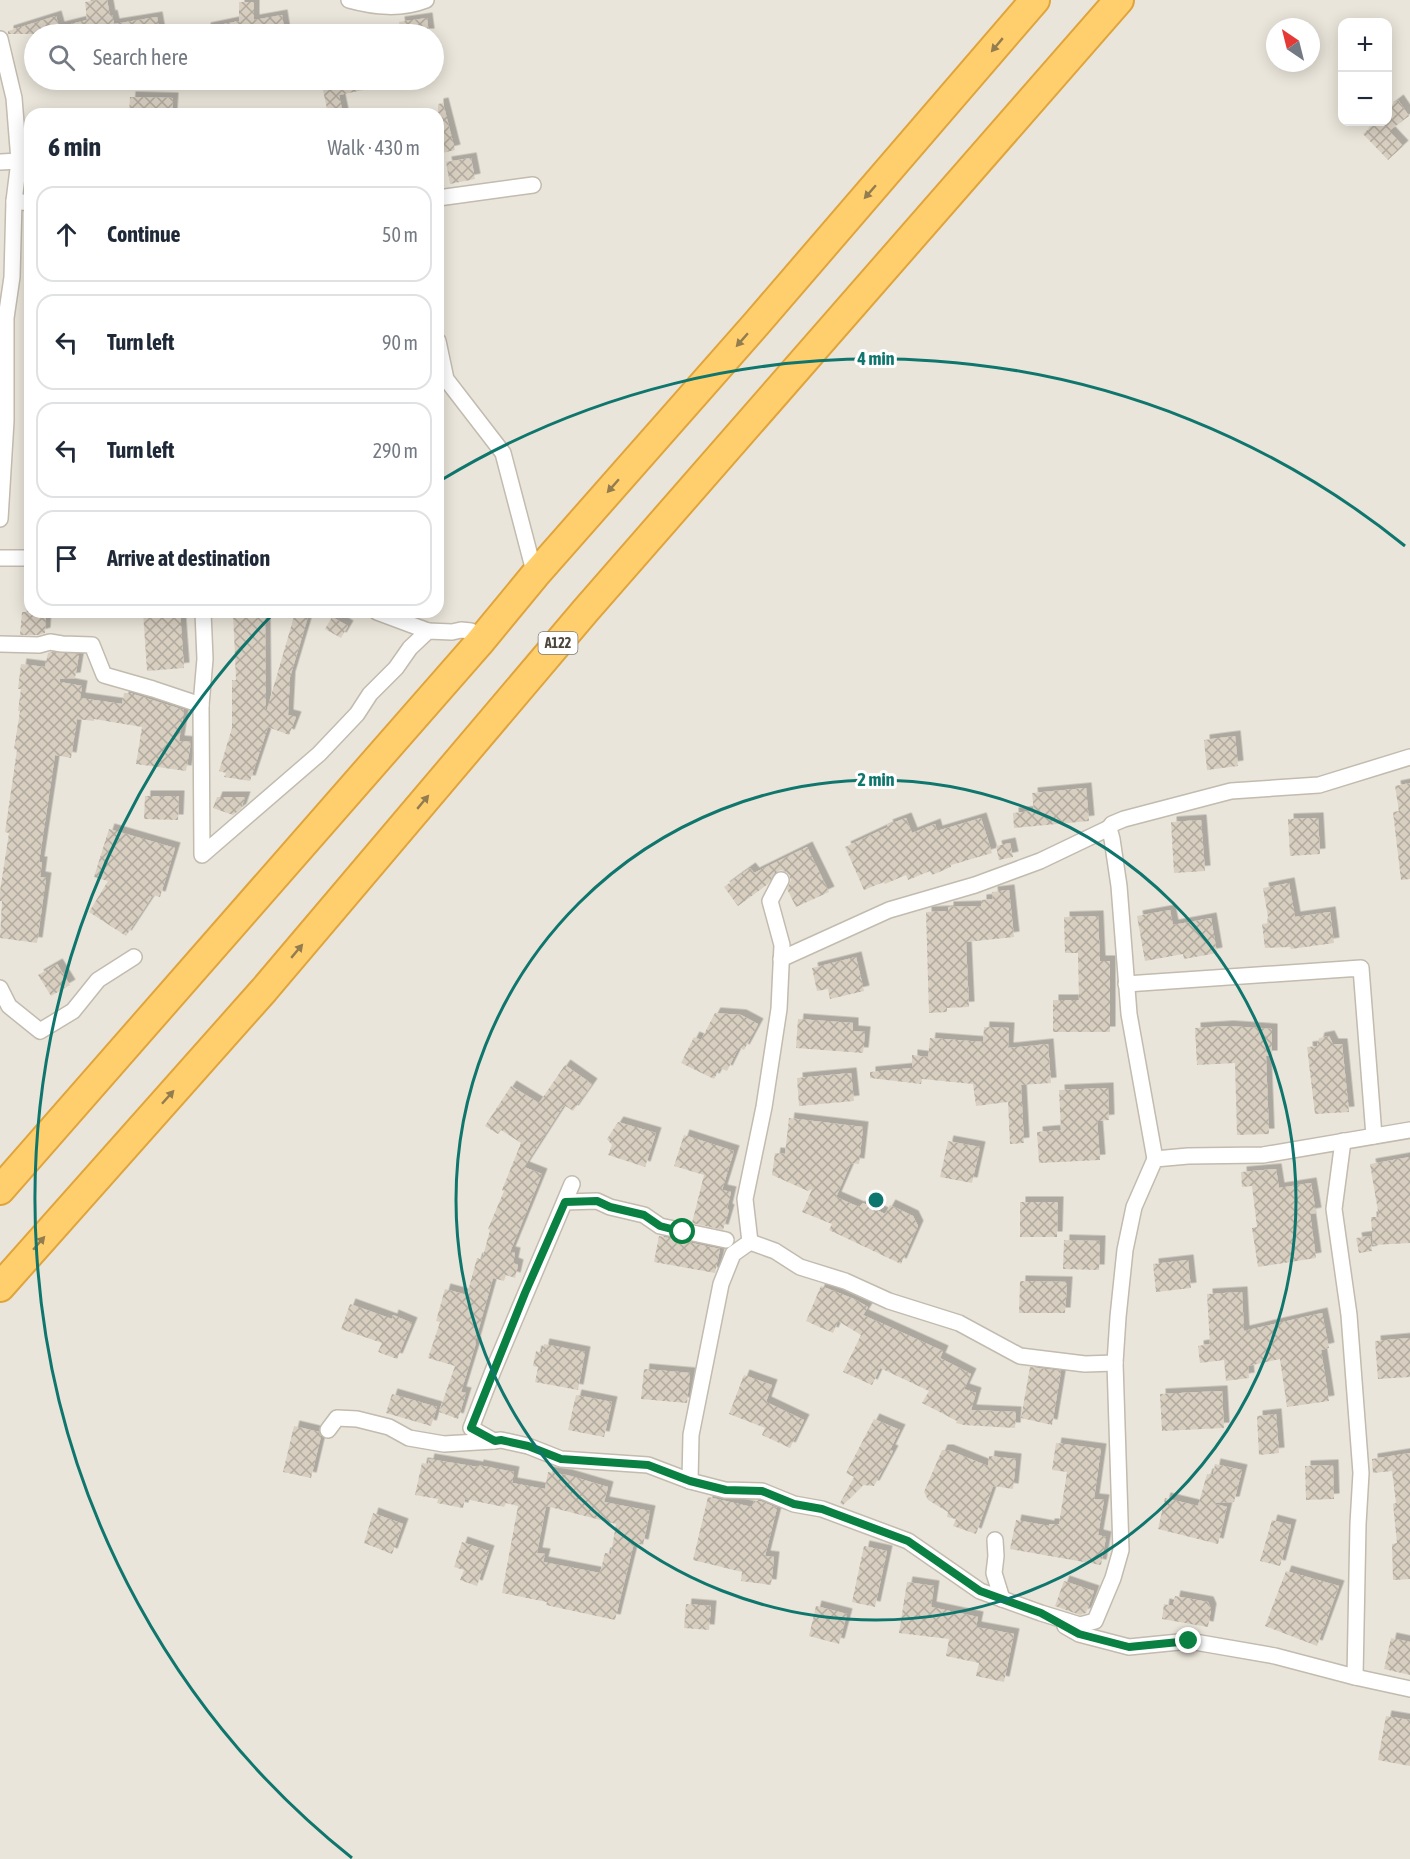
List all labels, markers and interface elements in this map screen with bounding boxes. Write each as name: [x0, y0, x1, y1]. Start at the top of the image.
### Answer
north arrow: [1266, 18, 1320, 72]
map controls: [1338, 18, 1392, 126]
button: +: [1338, 18, 1392, 72]
search box: [24, 24, 444, 90]
one-way arrow: [991, 37, 1004, 53]
icon: search: [45, 41, 78, 74]
text: Search here: [93, 44, 188, 70]
button: −: [1338, 72, 1392, 126]
text: 6 min: [48, 132, 101, 162]
text: Walk · 430 m: [328, 136, 420, 159]
one-way arrow: [864, 184, 877, 199]
icon: ahead: [50, 218, 83, 251]
text: Continue: [107, 221, 181, 247]
text: 50 m: [382, 223, 418, 246]
icon: left: [50, 326, 83, 359]
text: Turn left: [107, 329, 174, 355]
text: 90 m: [382, 331, 418, 354]
one-way arrow: [735, 332, 749, 347]
text: 4 min: [857, 348, 895, 369]
icon: left: [50, 434, 83, 467]
text: Turn left: [107, 437, 174, 463]
text: 290 m: [373, 439, 418, 462]
one-way arrow: [607, 478, 620, 493]
icon: arrive: [50, 542, 83, 575]
text: Arrive at destination: [107, 545, 270, 571]
road number: A122: [538, 632, 578, 654]
text: 2 min: [858, 769, 895, 790]
one-way arrow: [416, 795, 429, 810]
one-way arrow: [290, 943, 303, 959]
one-way arrow: [161, 1090, 174, 1105]
centre of rings: [866, 1190, 886, 1210]
route start: [669, 1218, 695, 1244]
one-way arrow: [32, 1236, 45, 1251]
route end: [1175, 1627, 1201, 1653]

